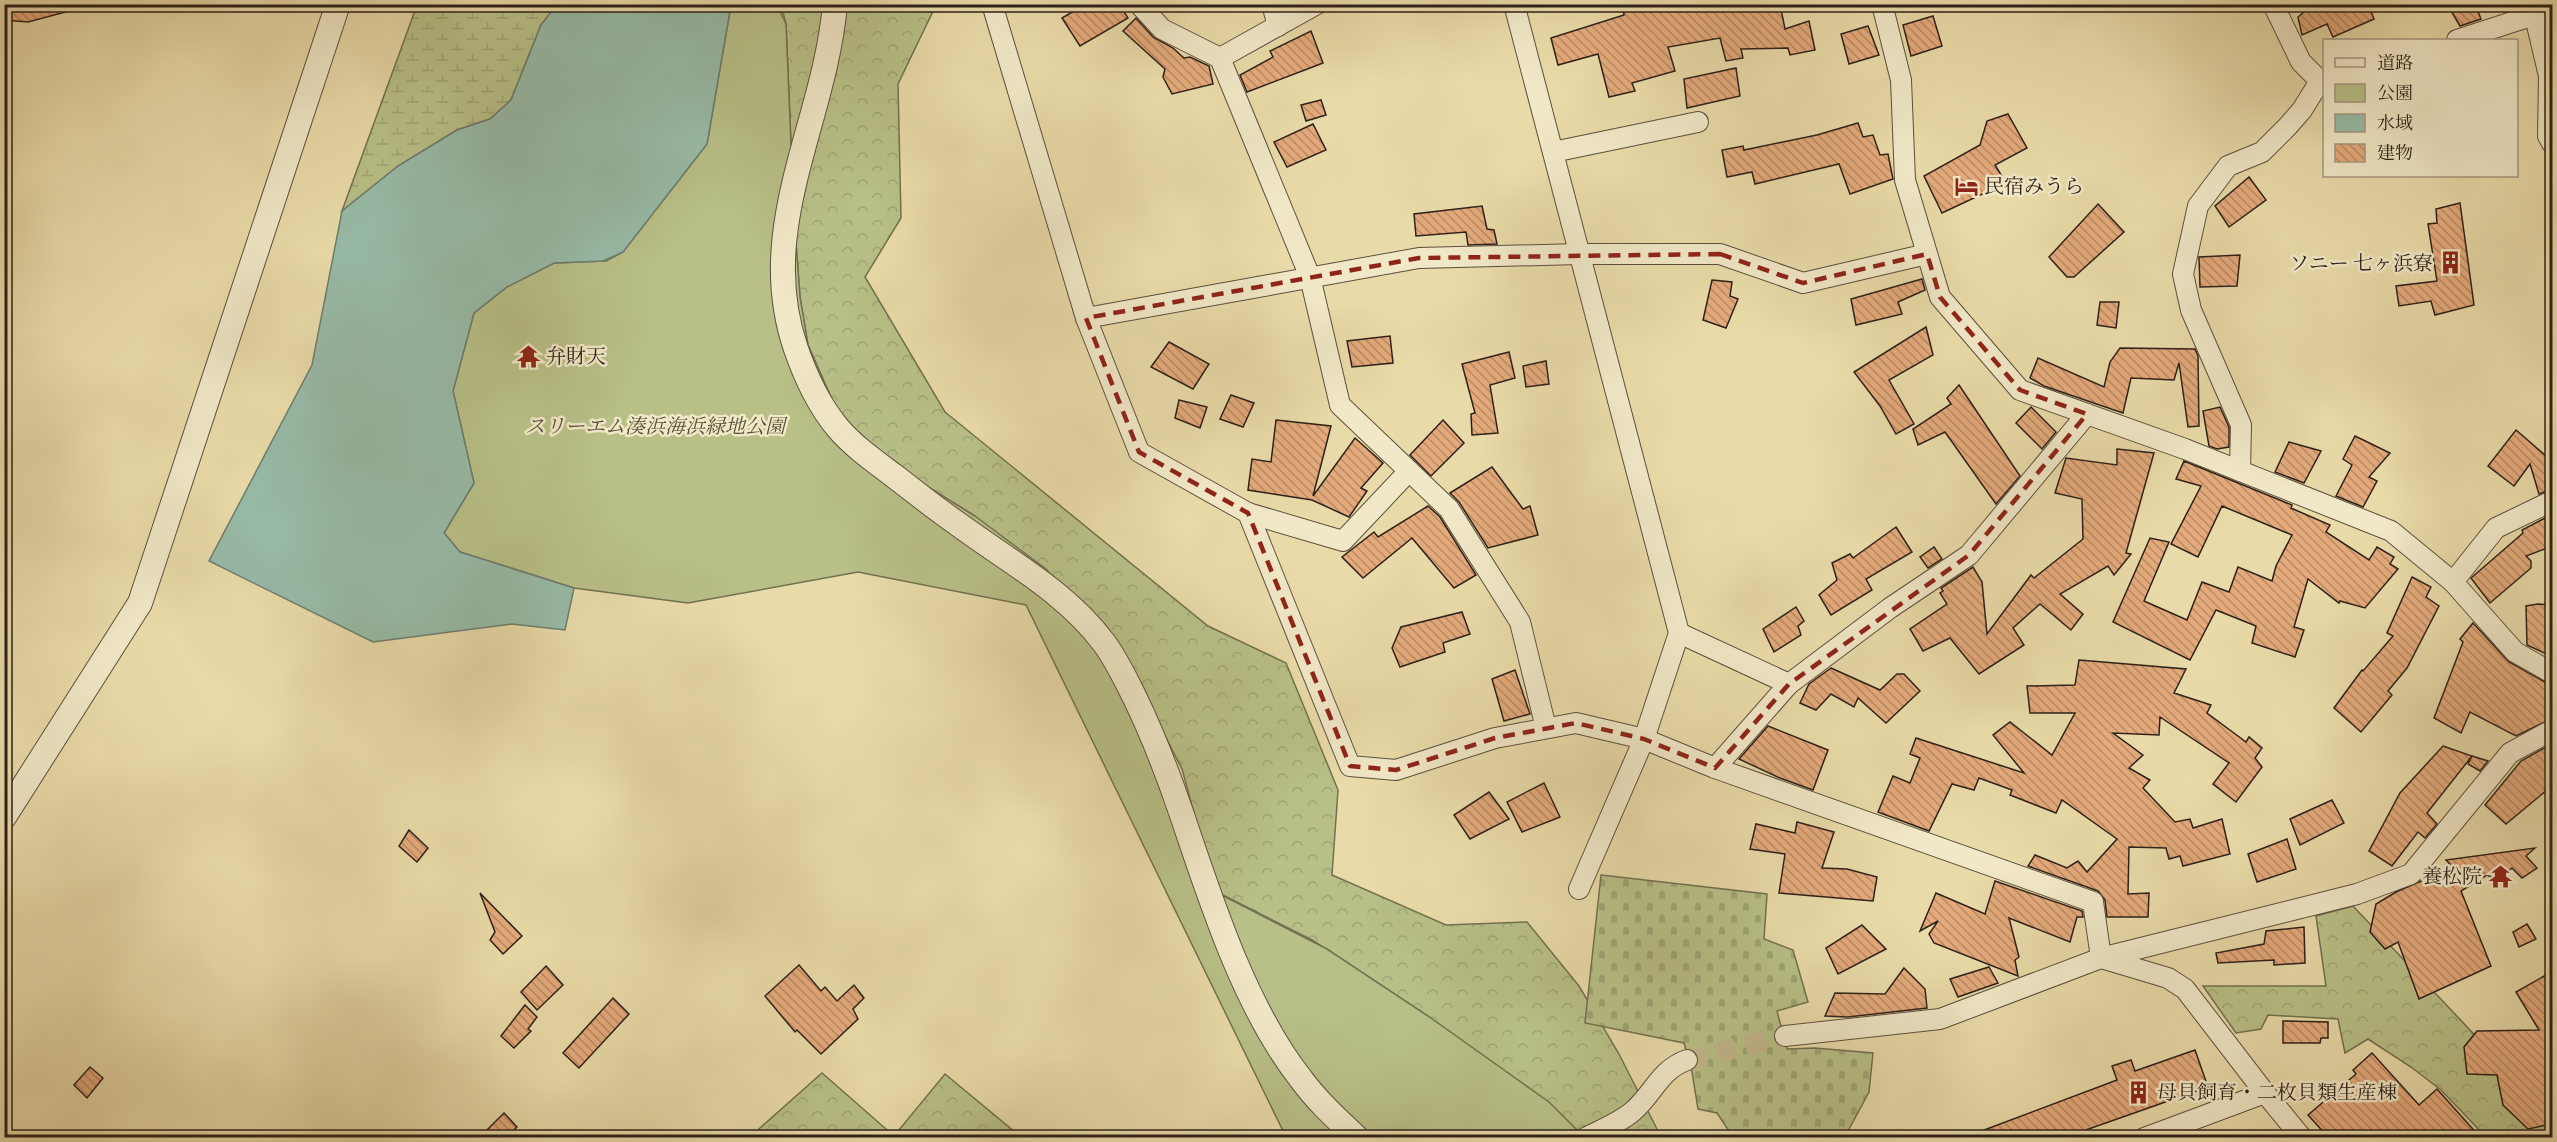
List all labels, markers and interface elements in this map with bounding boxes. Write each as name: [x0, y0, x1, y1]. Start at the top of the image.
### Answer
legend: [2323, 39, 2518, 177]
text: 道路: [2377, 52, 2413, 75]
text: 公園: [2377, 82, 2413, 105]
text: 水域: [2377, 112, 2413, 135]
text: 建物: [2377, 142, 2413, 165]
hotel icon: 民宿みうら: [1953, 173, 1979, 199]
place label: 民宿みうら: [1984, 174, 2084, 199]
building icon: ソニー 七ヶ浜寮: [2438, 250, 2464, 276]
place label: ソニー 七ヶ浜寮: [2289, 251, 2433, 276]
temple icon: 弁財天: [515, 343, 541, 369]
place label: 弁財天: [546, 344, 606, 369]
park label: スリーエム湊浜海浜緑地公園: [525, 414, 788, 439]
temple icon: 養松院: [2487, 863, 2513, 889]
place label: 養松院: [2422, 864, 2482, 889]
building icon: 母貝飼育・二枚貝類生産棟: [2126, 1079, 2152, 1105]
place label: 母貝飼育・二枚貝類生産棟: [2157, 1080, 2397, 1105]

